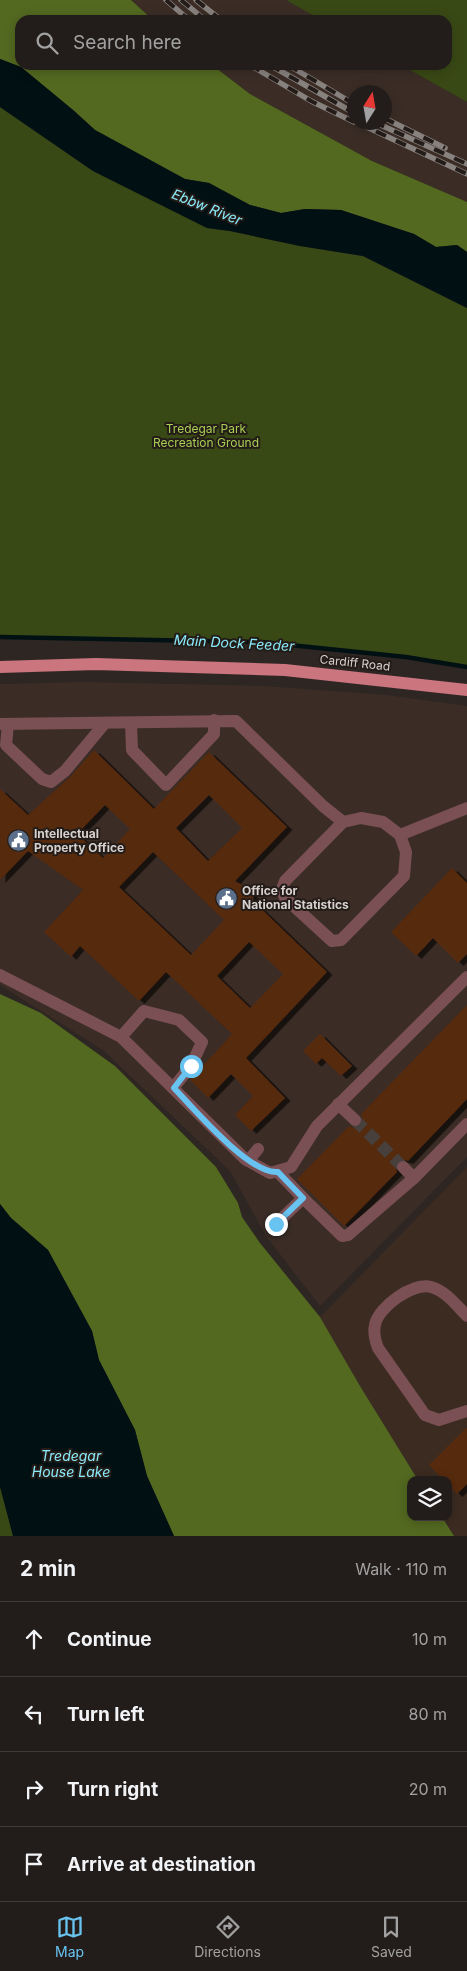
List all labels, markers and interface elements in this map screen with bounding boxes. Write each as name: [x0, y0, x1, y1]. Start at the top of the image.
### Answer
search box: [15, 15, 452, 70]
icon: search: [33, 29, 61, 57]
text: Search here: [73, 31, 182, 54]
north arrow: [347, 85, 392, 130]
water label: Ebbw River: [170, 185, 245, 229]
park label: Tredegar Park Recreation Ground: [153, 421, 259, 450]
water label: Main Dock Feeder: [173, 631, 295, 654]
street label: Cardiff Road: [319, 651, 391, 674]
place label: Intellectual Property Office: [34, 826, 124, 855]
public building icon: Intellectual Property Office: [6, 829, 30, 853]
place label: Office for National Statistics: [242, 883, 349, 912]
public building icon: Office for National Statistics: [214, 886, 238, 910]
route start: [180, 1055, 203, 1078]
route end: [265, 1213, 288, 1236]
water label: Tredegar House Lake: [32, 1447, 110, 1480]
map controls: [407, 1476, 452, 1521]
button: layers: [407, 1476, 452, 1521]
text: 2 min: [20, 1556, 76, 1581]
text: Walk · 110 m: [355, 1559, 447, 1579]
icon: ahead: [20, 1625, 48, 1653]
text: Continue: [67, 1628, 152, 1651]
text: 10 m: [412, 1629, 447, 1649]
icon: left: [20, 1700, 48, 1728]
text: Turn left: [67, 1703, 145, 1726]
text: 80 m: [408, 1704, 447, 1724]
icon: right: [20, 1775, 48, 1803]
text: Turn right: [67, 1778, 158, 1801]
text: 20 m: [409, 1779, 447, 1799]
icon: arrive: [20, 1850, 48, 1878]
text: Arrive at destination: [67, 1853, 256, 1876]
tab: Map: [55, 1913, 84, 1960]
tab: Directions: [194, 1913, 261, 1960]
tab: Saved: [371, 1913, 412, 1960]

